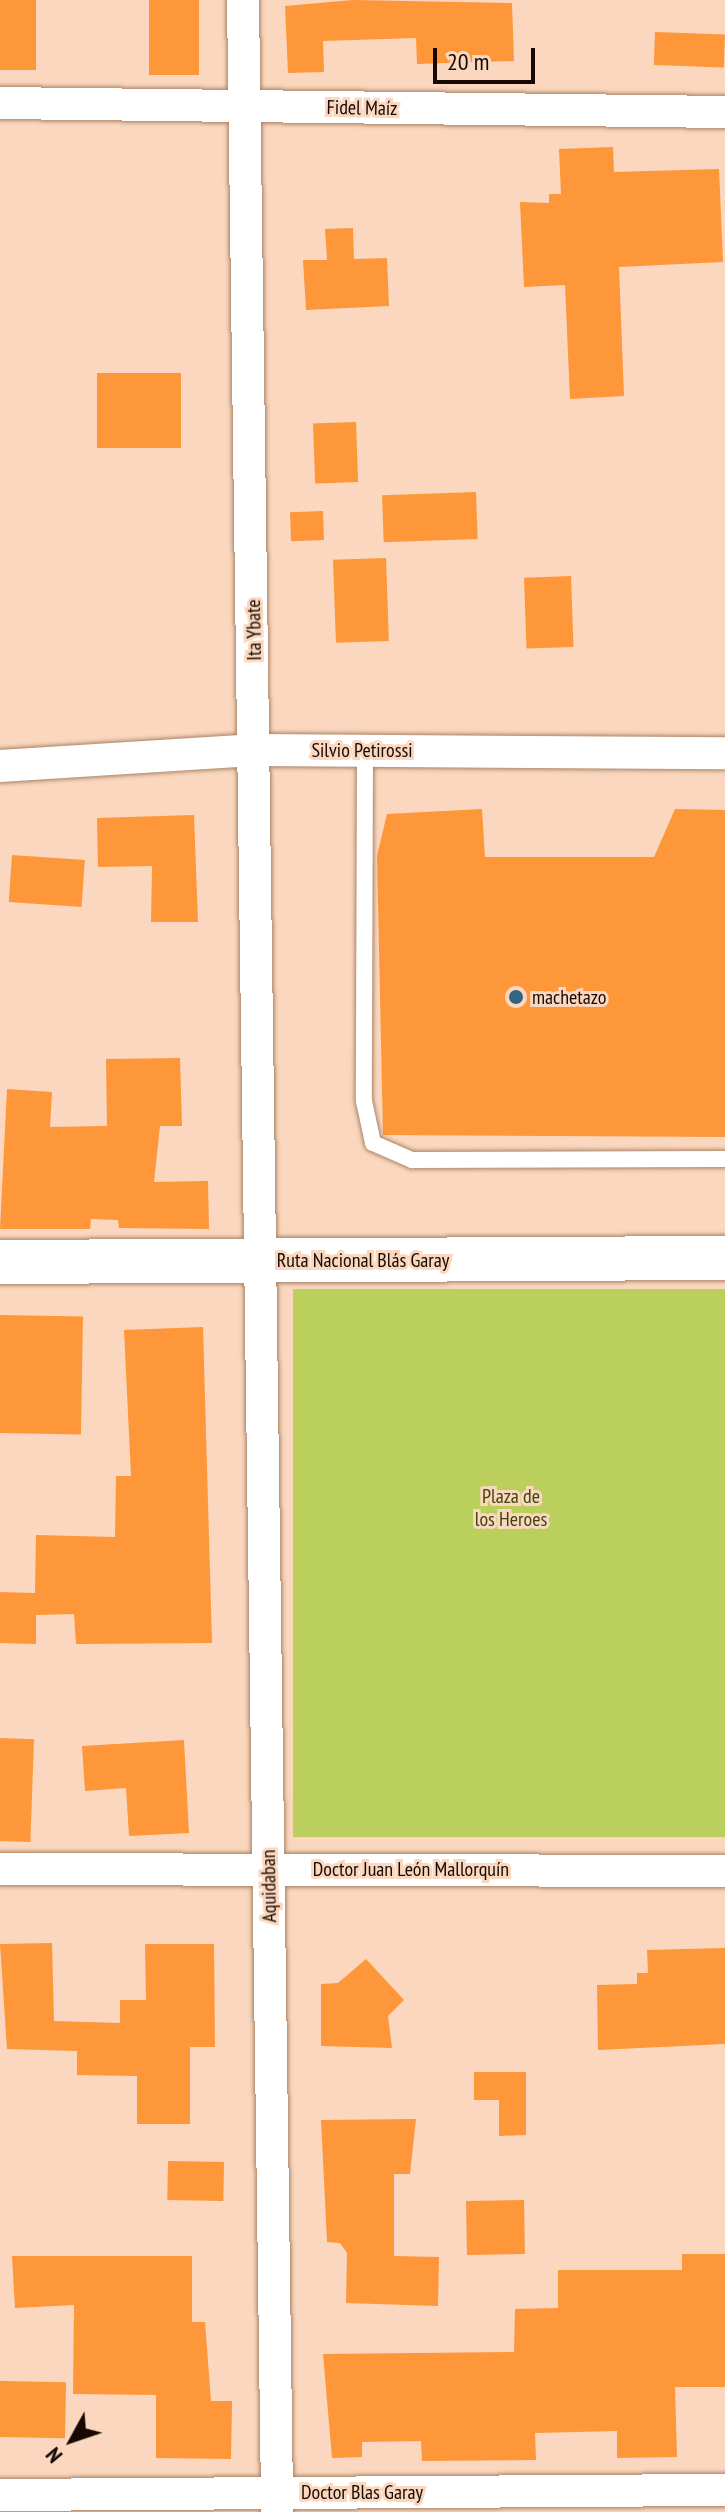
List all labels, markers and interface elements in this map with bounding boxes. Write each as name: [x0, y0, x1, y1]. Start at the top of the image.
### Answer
scale bar: [437, 32, 539, 82]
text: 20 m: [447, 46, 489, 77]
street label: Fidel Maíz: [326, 95, 398, 121]
street label: Ita Ybate: [241, 599, 267, 661]
street label: Silvio Petirossi: [311, 738, 413, 762]
place label: machetazo: [532, 985, 606, 1009]
marker: machetazo: [507, 988, 525, 1006]
street label: Ruta Nacional Blás Garay: [277, 1248, 449, 1272]
park label: Plaza de los Heroes: [475, 1485, 547, 1532]
street label: Aquidaban: [256, 1849, 282, 1923]
street label: Doctor Juan León Mallorquín: [313, 1857, 509, 1881]
north arrow: [32, 2400, 112, 2480]
text: N: [39, 2442, 68, 2469]
street label: Doctor Blas Garay: [301, 2480, 423, 2504]

